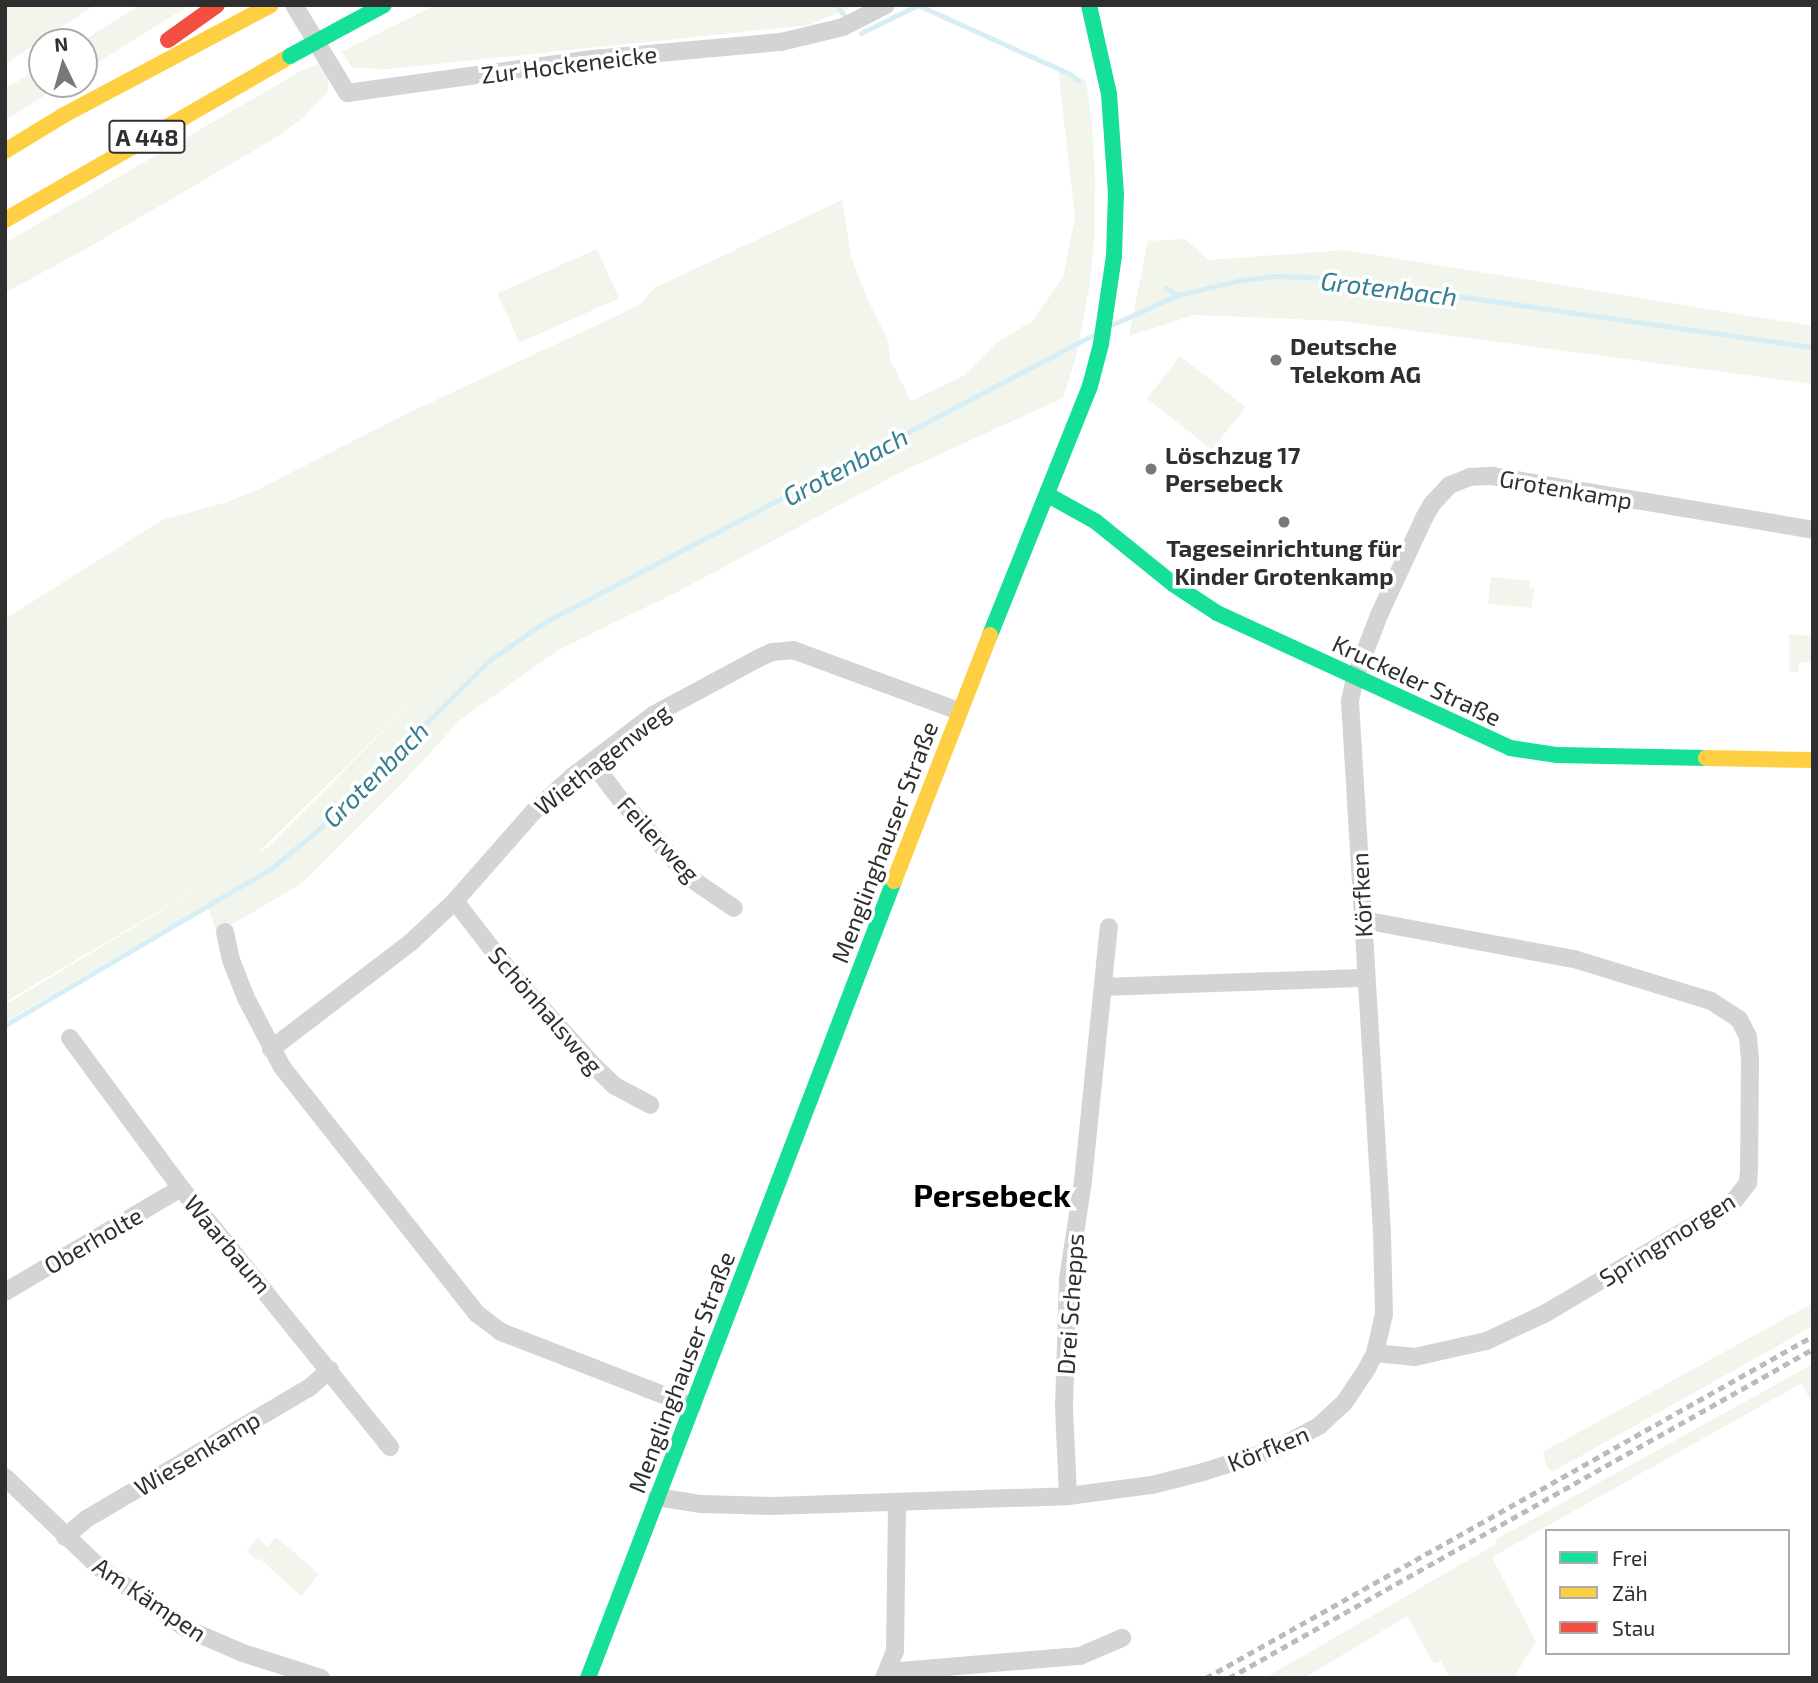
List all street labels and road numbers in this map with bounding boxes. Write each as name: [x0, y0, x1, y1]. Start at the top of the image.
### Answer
street label: Zur Hockeneicke: [479, 39, 659, 89]
road number: A 448: [107, 118, 187, 156]
street label: Grotenkamp: [1497, 463, 1635, 515]
street label: Kruckeler Straße: [1328, 628, 1506, 732]
street label: Wiethagenweg: [529, 697, 675, 821]
street label: Menglinghauser Straße: [825, 717, 943, 967]
street label: Feilerweg: [612, 790, 706, 888]
street label: Körfken: [1344, 852, 1378, 938]
street label: Schönhalsweg: [483, 940, 609, 1080]
street label: Springmorgen: [1594, 1186, 1740, 1292]
street label: Waarbaum: [178, 1189, 278, 1299]
street label: Oberholte: [39, 1200, 147, 1280]
street label: Drei Schepps: [1051, 1232, 1089, 1376]
street label: Menglinghauser Straße: [622, 1247, 740, 1497]
street label: Wiesenkamp: [129, 1404, 265, 1502]
street label: Körfken: [1223, 1419, 1313, 1477]
street label: Am Kämpen: [88, 1551, 212, 1647]

